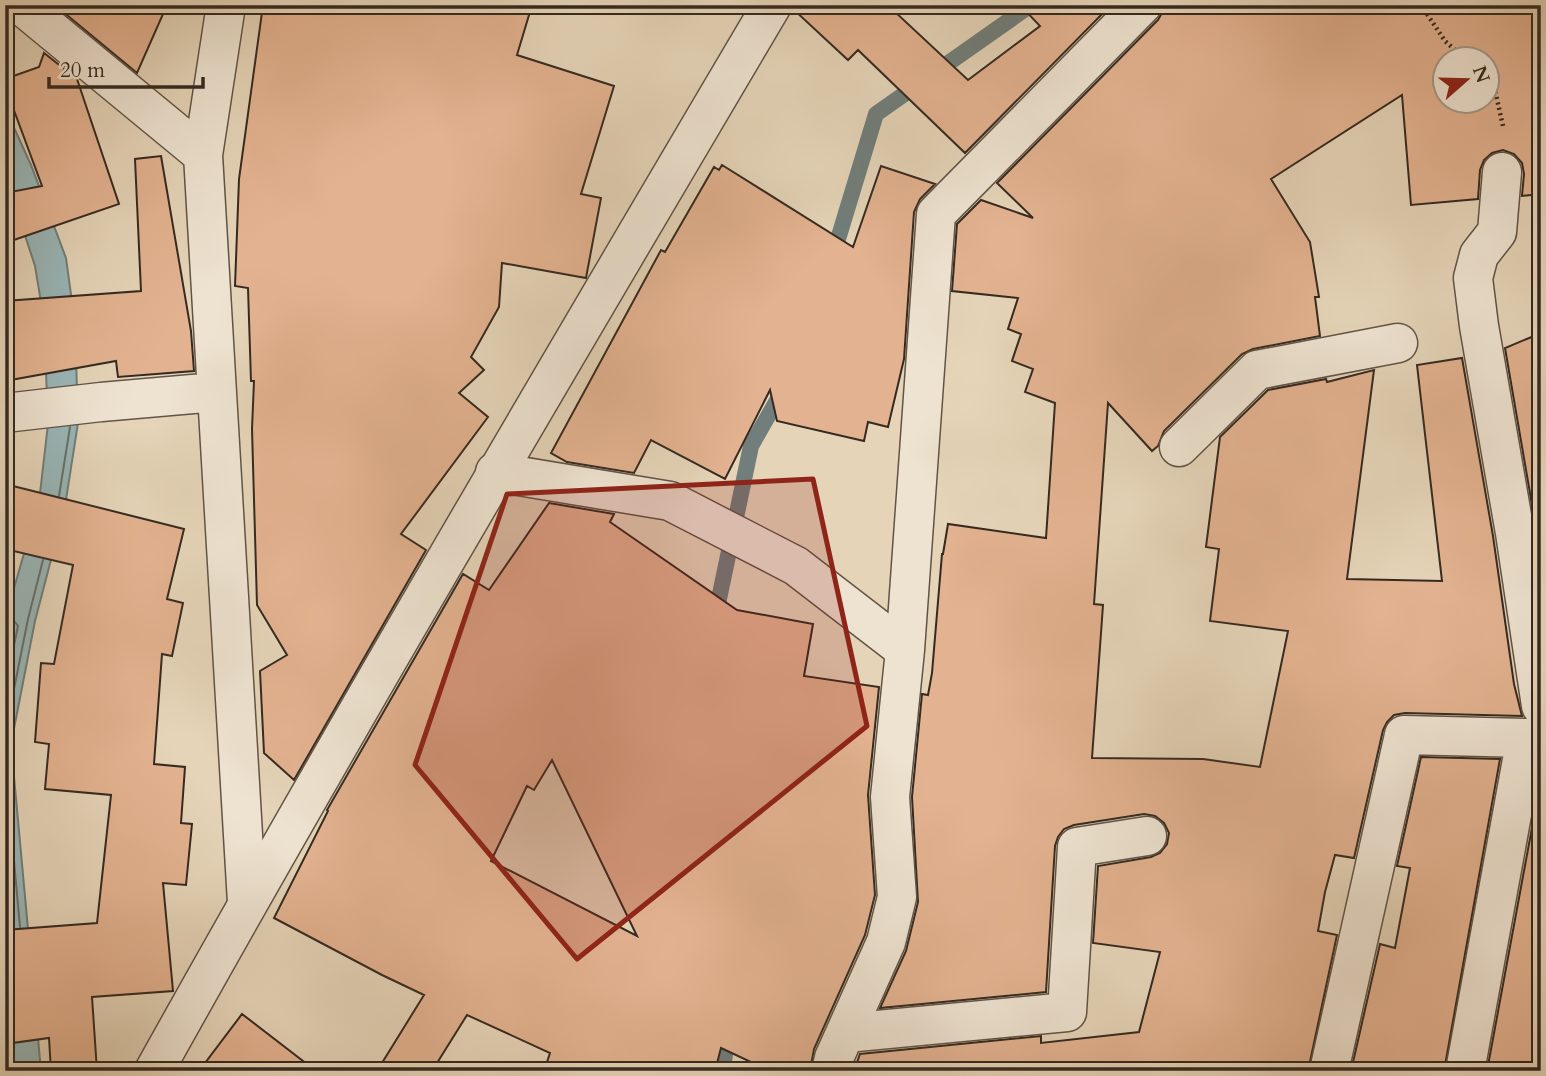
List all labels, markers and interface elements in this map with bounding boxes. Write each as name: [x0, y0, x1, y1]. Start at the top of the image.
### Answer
scale bar: [49, 46, 203, 90]
north arrow: [1430, 46, 1500, 116]
text: 20 m: [60, 56, 105, 85]
text: N: [1466, 62, 1496, 87]

